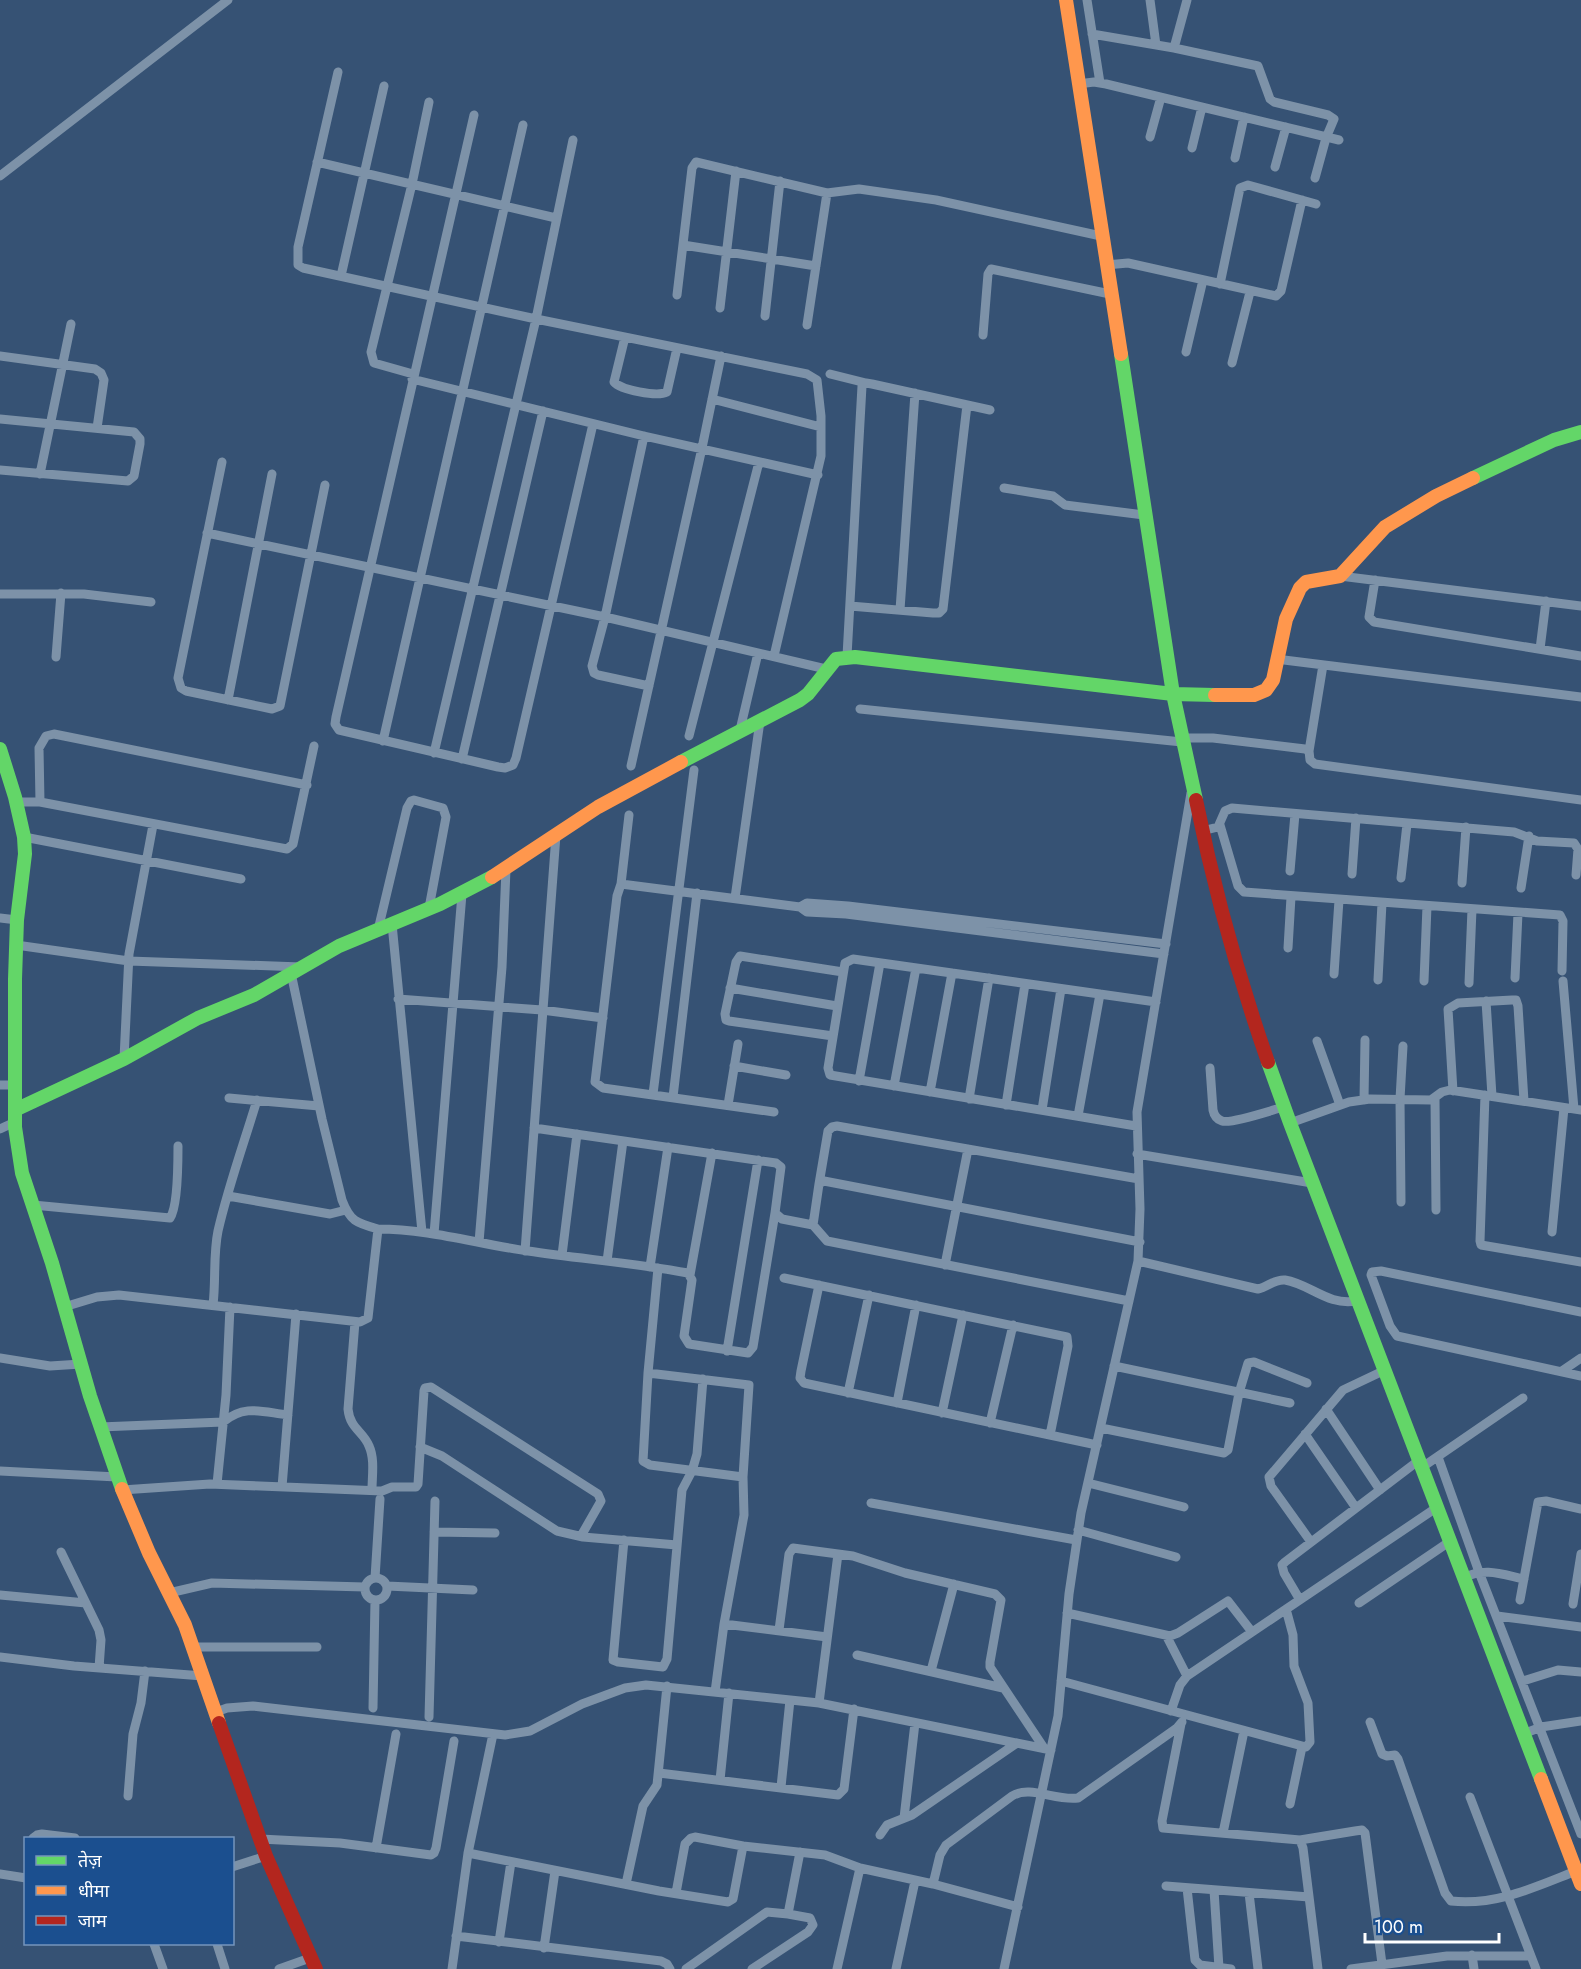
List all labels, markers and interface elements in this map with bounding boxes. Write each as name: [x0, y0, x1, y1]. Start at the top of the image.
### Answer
legend: [24, 1837, 234, 1945]
text: तेज़: [78, 1848, 102, 1874]
text: धीमा: [78, 1878, 109, 1904]
scale bar: [1365, 1906, 1498, 1944]
text: जाम: [78, 1908, 108, 1934]
text: 100 m: [1374, 1914, 1423, 1940]

